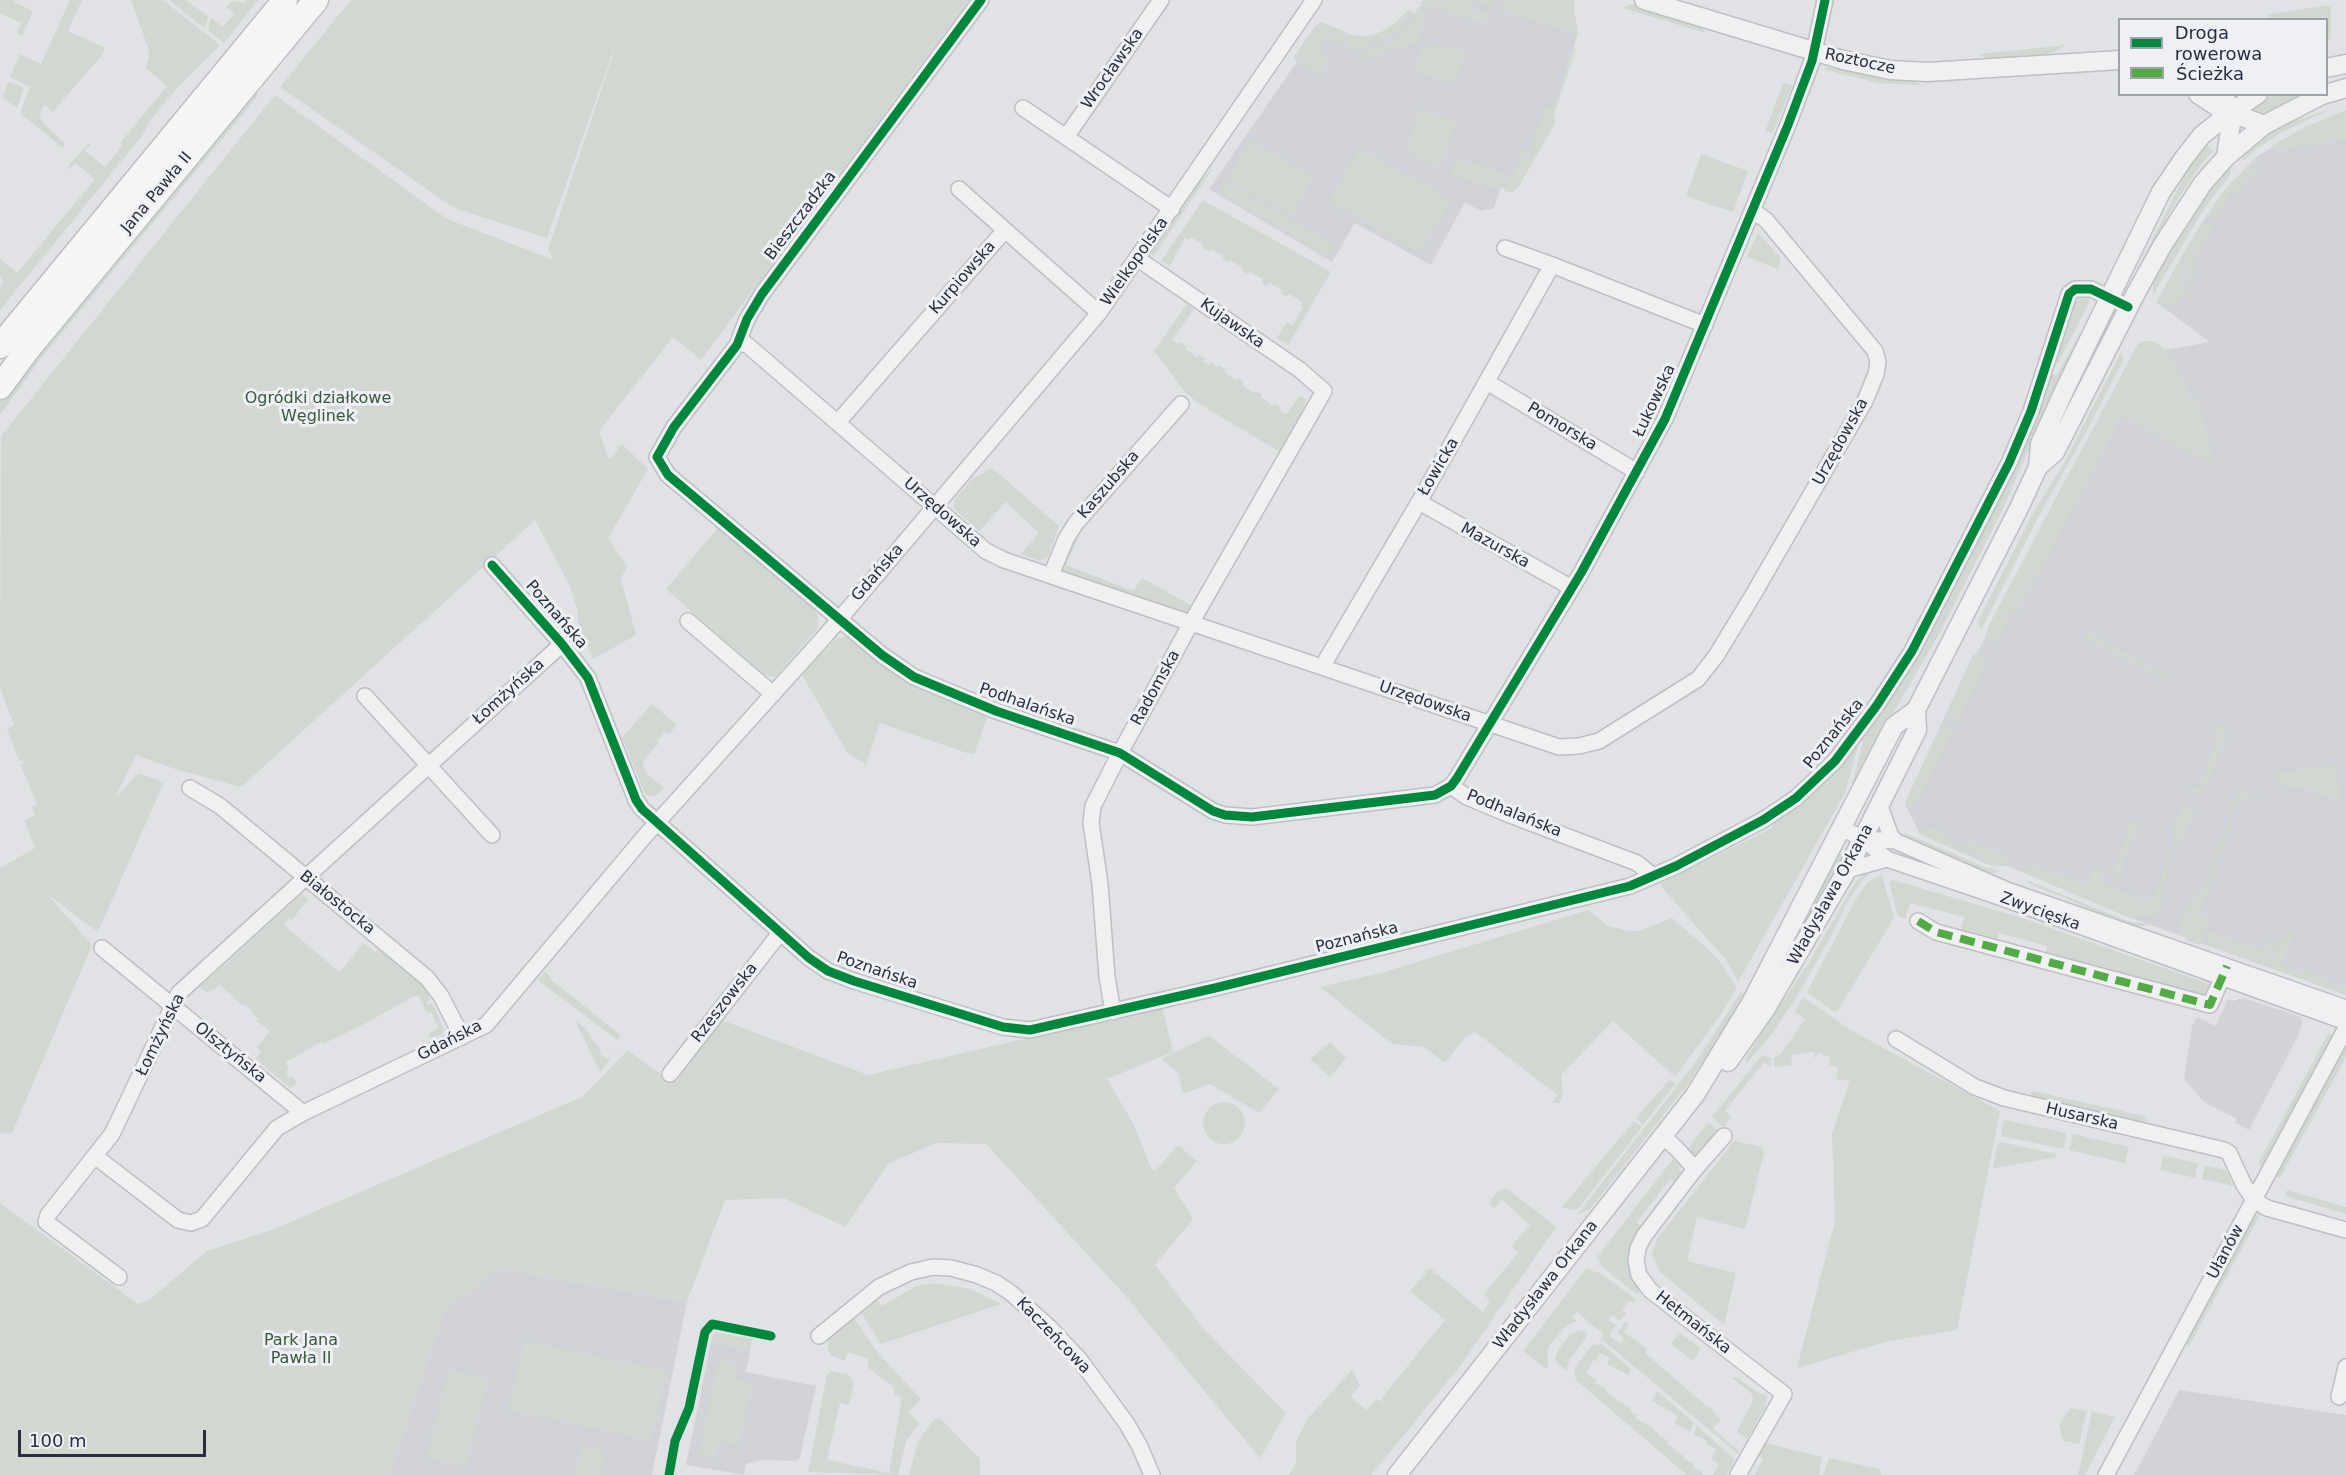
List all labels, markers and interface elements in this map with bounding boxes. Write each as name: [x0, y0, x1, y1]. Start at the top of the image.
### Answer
legend: [2118, 18, 2328, 96]
text: Droga rowerowa: [2175, 22, 2262, 64]
street label: Wrocławska: [1078, 25, 1148, 113]
street label: Roztocze: [1823, 45, 1897, 79]
text: Ścieżka: [2176, 63, 2244, 84]
street label: Jana Pawła II: [117, 148, 197, 238]
street label: Bieszczadzka: [761, 168, 841, 264]
street label: Wielkopolska: [1097, 214, 1173, 310]
street label: Kurpiowska: [926, 237, 1000, 319]
street label: Kujawska: [1196, 295, 1268, 353]
street label: Łukowska: [1630, 362, 1680, 440]
park label: Ogródki działkowe Węglinek: [245, 389, 391, 427]
street label: Urzędowska: [1809, 395, 1873, 489]
street label: Pomorska: [1524, 399, 1600, 455]
street label: Łowicka: [1415, 435, 1463, 499]
street label: Kaszubska: [1074, 447, 1144, 523]
street label: Urzędowska: [899, 474, 985, 552]
street label: Mazurska: [1457, 519, 1533, 573]
street label: Gdańska: [848, 540, 908, 606]
street label: Poznańska: [521, 577, 591, 653]
street label: Radomska: [1127, 647, 1185, 729]
street label: Łomżyńska: [469, 655, 549, 729]
street label: Urzędowska: [1376, 677, 1474, 727]
street label: Podhalańska: [976, 680, 1078, 730]
street label: Poznańska: [1800, 695, 1868, 773]
street label: Podhalańska: [1464, 786, 1564, 842]
street label: Władysława Orkana: [1784, 821, 1878, 969]
street label: Białostocka: [295, 867, 379, 939]
street label: Zwycięska: [1997, 889, 2083, 935]
street label: Poznańska: [1314, 918, 1400, 958]
street label: Poznańska: [834, 948, 920, 994]
street label: Rzeszowska: [688, 959, 762, 1047]
street label: Łomżyńska: [133, 991, 189, 1079]
street label: Gdańska: [415, 1017, 485, 1065]
street label: Olsztyńska: [190, 1018, 270, 1088]
street label: Husarska: [2044, 1099, 2120, 1135]
street label: Władysława Orkana: [1490, 1217, 1602, 1353]
street label: Ułanów: [2204, 1221, 2248, 1283]
street label: Hetmańska: [1651, 1287, 1735, 1359]
street label: Kaczeńcowa: [1012, 1294, 1094, 1378]
park label: Park Jana Pawła II: [264, 1331, 338, 1369]
scale bar: [21, 1418, 208, 1456]
text: 100 m: [29, 1430, 87, 1451]

